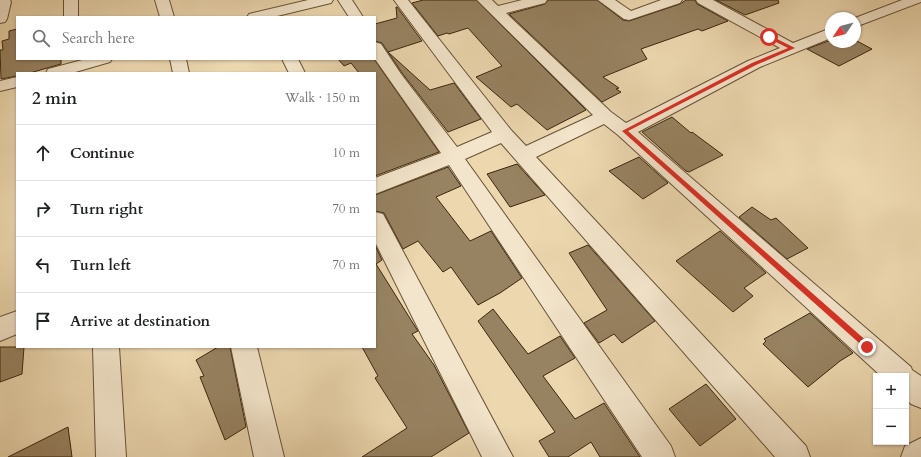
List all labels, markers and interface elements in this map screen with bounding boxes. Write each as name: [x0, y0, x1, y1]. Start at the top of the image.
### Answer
north arrow: [825, 12, 861, 48]
search box: [16, 16, 376, 60]
icon: search: [30, 27, 52, 49]
text: Search here: [62, 28, 135, 48]
route start: [760, 28, 778, 46]
text: 2 min: [32, 87, 77, 110]
text: Walk · 150 m: [285, 89, 360, 107]
icon: ahead: [32, 142, 54, 164]
text: Continue: [70, 143, 135, 163]
text: 10 m: [332, 144, 360, 162]
icon: right: [32, 198, 54, 220]
text: Turn right: [70, 199, 143, 219]
text: 70 m: [332, 200, 360, 218]
icon: left: [32, 254, 54, 276]
text: Turn left: [70, 255, 131, 275]
text: 70 m: [332, 256, 360, 274]
icon: arrive: [32, 310, 54, 332]
text: Arrive at destination: [70, 311, 210, 331]
route end: [858, 338, 876, 356]
map controls: [873, 373, 909, 445]
button: +: [873, 373, 909, 409]
button: −: [873, 409, 909, 445]

